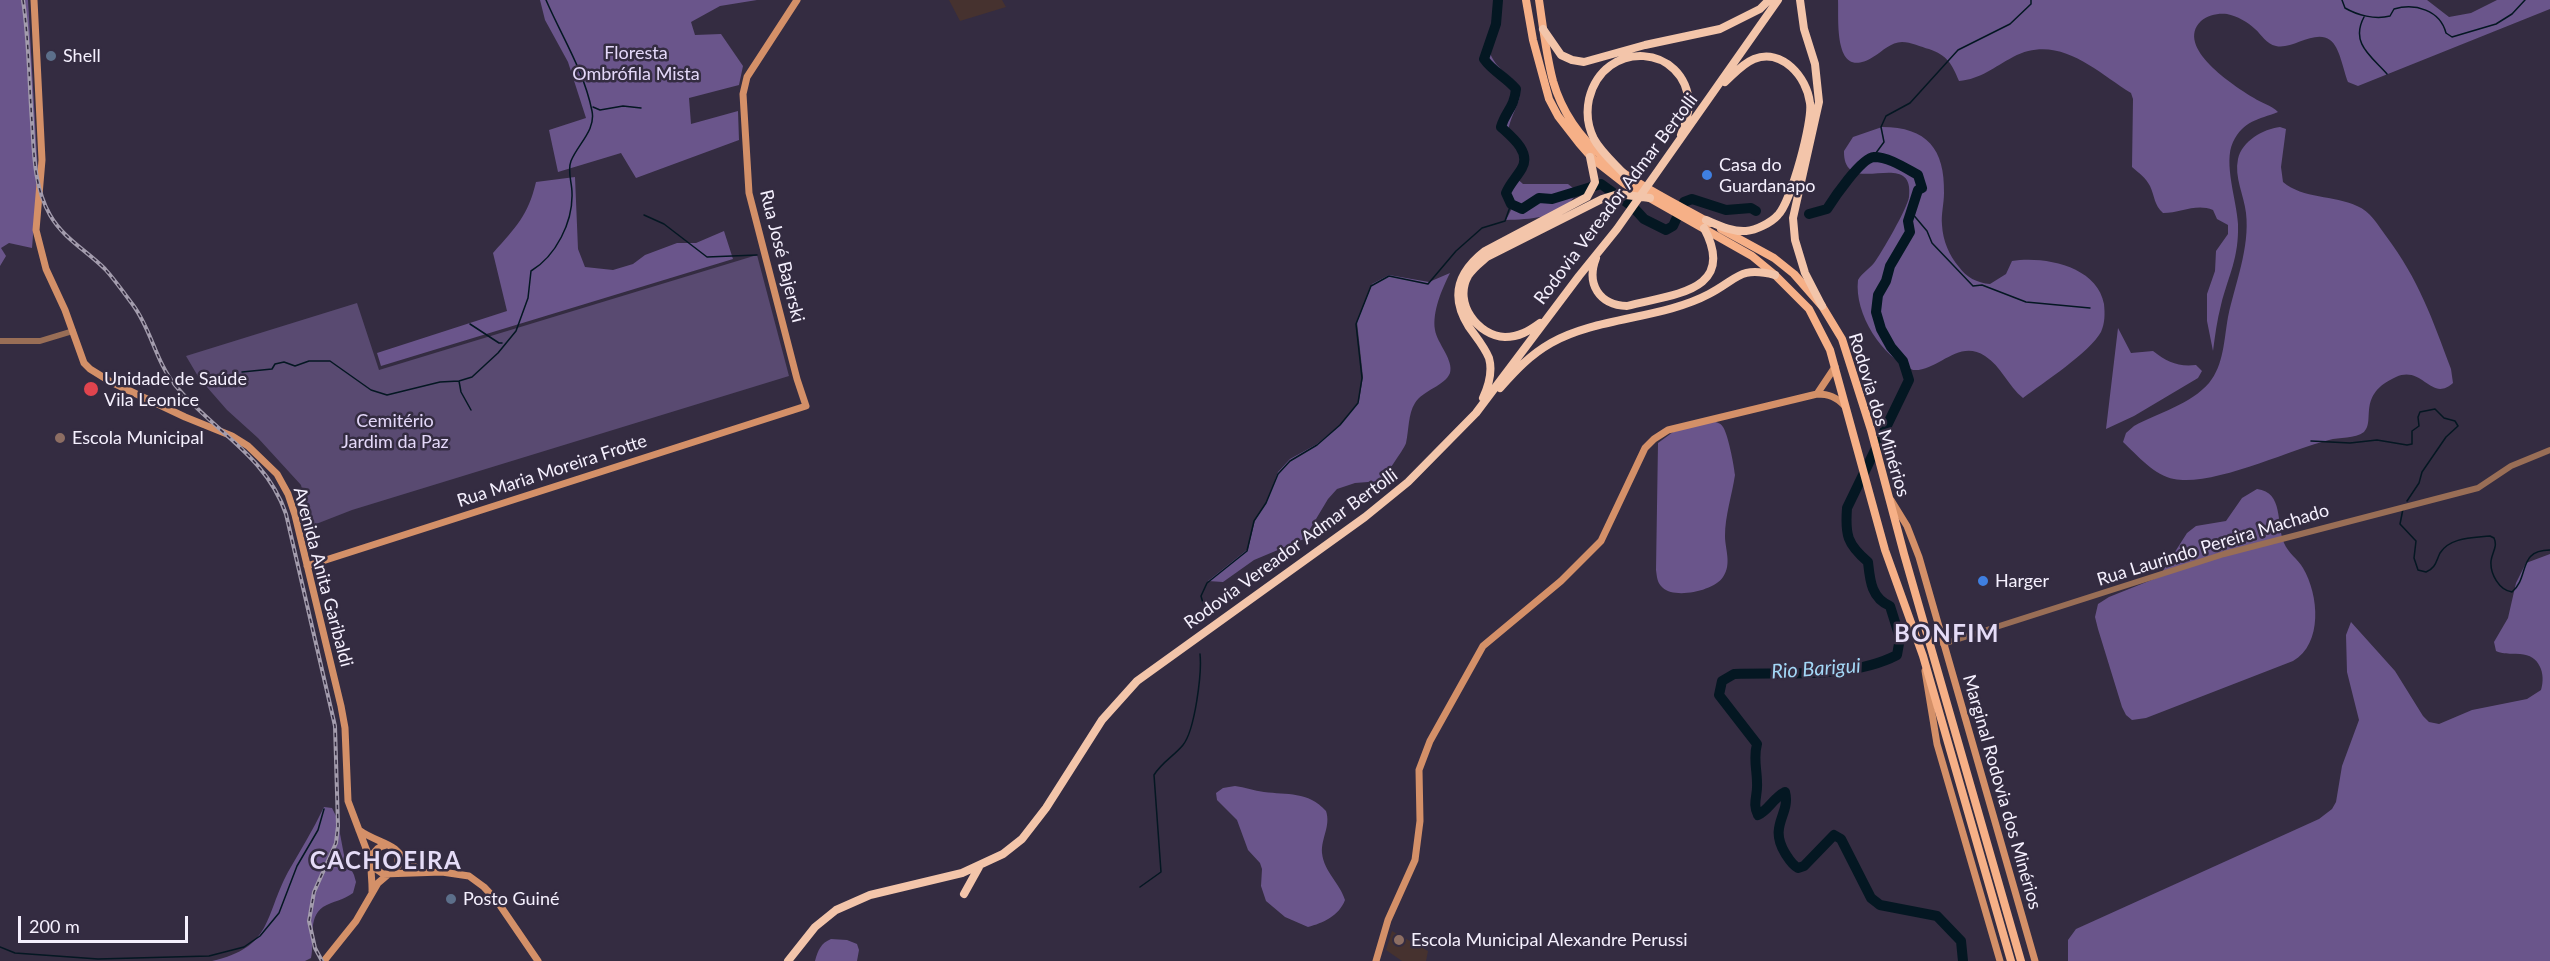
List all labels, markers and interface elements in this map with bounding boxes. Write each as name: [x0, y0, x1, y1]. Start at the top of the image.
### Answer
park label: Floresta Ombrófila Mista: [572, 42, 700, 84]
place label: Shell: [63, 45, 101, 67]
marker: Shell: [44, 49, 58, 63]
street label: Rodovia Vereador Admar Bertolli: [1530, 89, 1702, 309]
place label: Casa do Guardanapo: [1719, 154, 1815, 196]
marker: Casa do Guardanapo: [1700, 168, 1714, 182]
street label: Rua José Bajerski: [755, 187, 809, 325]
street label: Rodovia dos Minérios: [1844, 331, 1914, 499]
place label: Unidade de Saúde Vila Leonice: [104, 368, 247, 410]
marker: Unidade de Saúde Vila Leonice: [82, 380, 100, 398]
park label: Cemitério Jardim da Paz: [341, 410, 449, 452]
place label: Escola Municipal: [72, 427, 204, 449]
street label: Rua Maria Moreira Frotte: [454, 430, 650, 512]
marker: Escola Municipal: [53, 431, 67, 445]
street label: Rodovia Vereador Admar Bertolli: [1180, 464, 1402, 634]
street label: Avenida Anita Garibaldi: [289, 485, 357, 669]
street label: Rua Laurindo Pereira Machado: [2094, 499, 2332, 591]
place label: Harger: [1995, 570, 2049, 592]
marker: Harger: [1976, 574, 1990, 588]
district label: BONFIM: [1894, 620, 2000, 648]
water label: Rio Barigui: [1770, 654, 1862, 684]
street label: Marginal Rodovia dos Minérios: [1958, 672, 2046, 912]
district label: CACHOEIRA: [310, 847, 462, 875]
place label: Posto Guiné: [463, 888, 559, 910]
marker: Posto Guiné: [444, 892, 458, 906]
scale bar: [21, 904, 190, 942]
text: 200 m: [29, 915, 80, 937]
place label: Escola Municipal Alexandre Perussi: [1411, 929, 1688, 951]
marker: Escola Municipal Alexandre Perussi: [1392, 933, 1406, 947]

